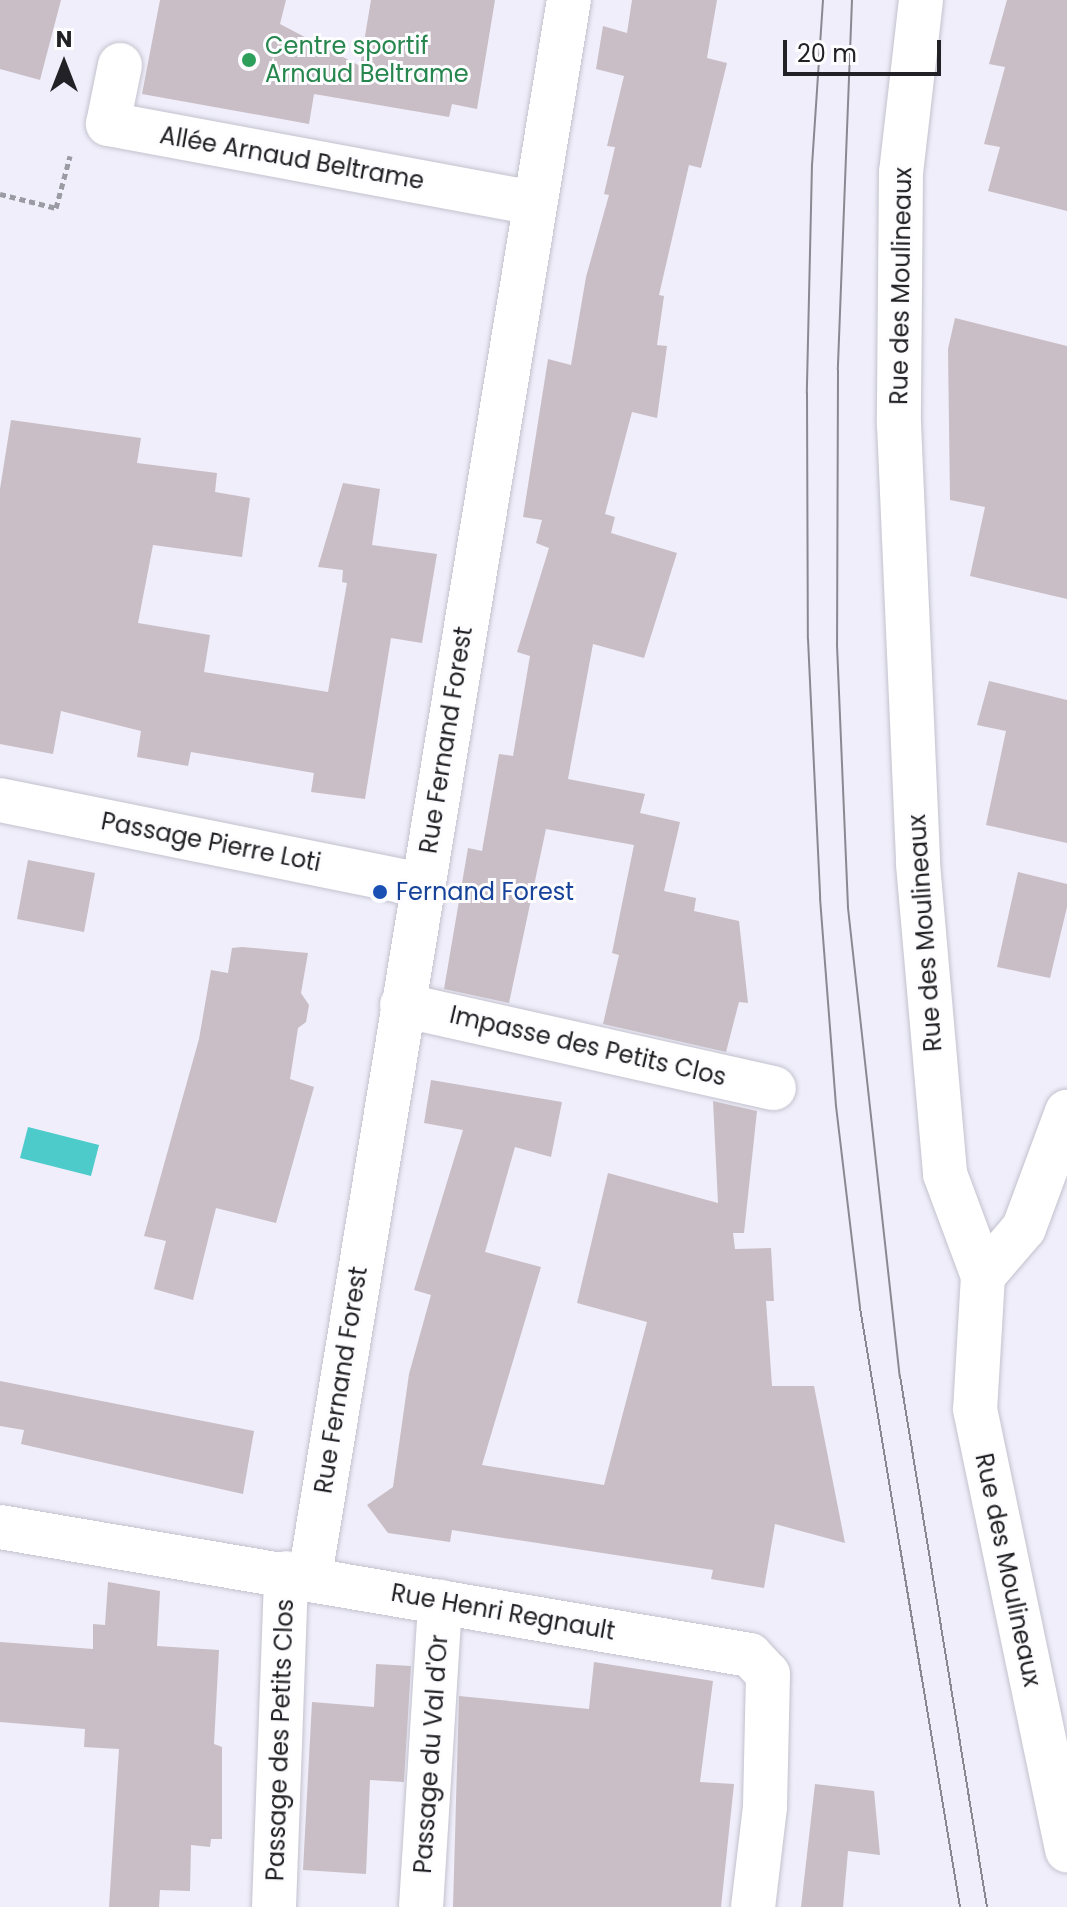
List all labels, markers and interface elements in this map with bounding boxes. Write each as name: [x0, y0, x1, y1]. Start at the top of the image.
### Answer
north arrow: [24, 24, 104, 104]
text: N: [56, 24, 72, 55]
scale bar: [787, 24, 945, 74]
place label: Centre sportif Arnaud Beltrame: [265, 32, 469, 88]
text: 20 m: [797, 37, 857, 70]
marker: Centre sportif Arnaud Beltrame: [240, 51, 258, 69]
street label: Allée Arnaud Beltrame: [158, 121, 426, 195]
street label: Rue des Moulineaux: [885, 167, 917, 405]
street label: Rue Fernand Forest: [414, 625, 478, 855]
street label: Passage Pierre Loti: [99, 807, 323, 877]
street label: Rue des Moulineaux: [902, 813, 948, 1053]
place label: Fernand Forest: [396, 878, 574, 906]
marker: Fernand Forest: [371, 883, 389, 901]
street label: Impasse des Petits Clos: [447, 1000, 729, 1092]
street label: Rue Fernand Forest: [309, 1265, 373, 1495]
street label: Rue des Moulineaux: [969, 1451, 1047, 1689]
street label: Rue Henri Regnault: [389, 1578, 617, 1646]
street label: Passage des Petits Clos: [261, 1598, 299, 1882]
street label: Passage du Val d'Or: [408, 1634, 454, 1874]

